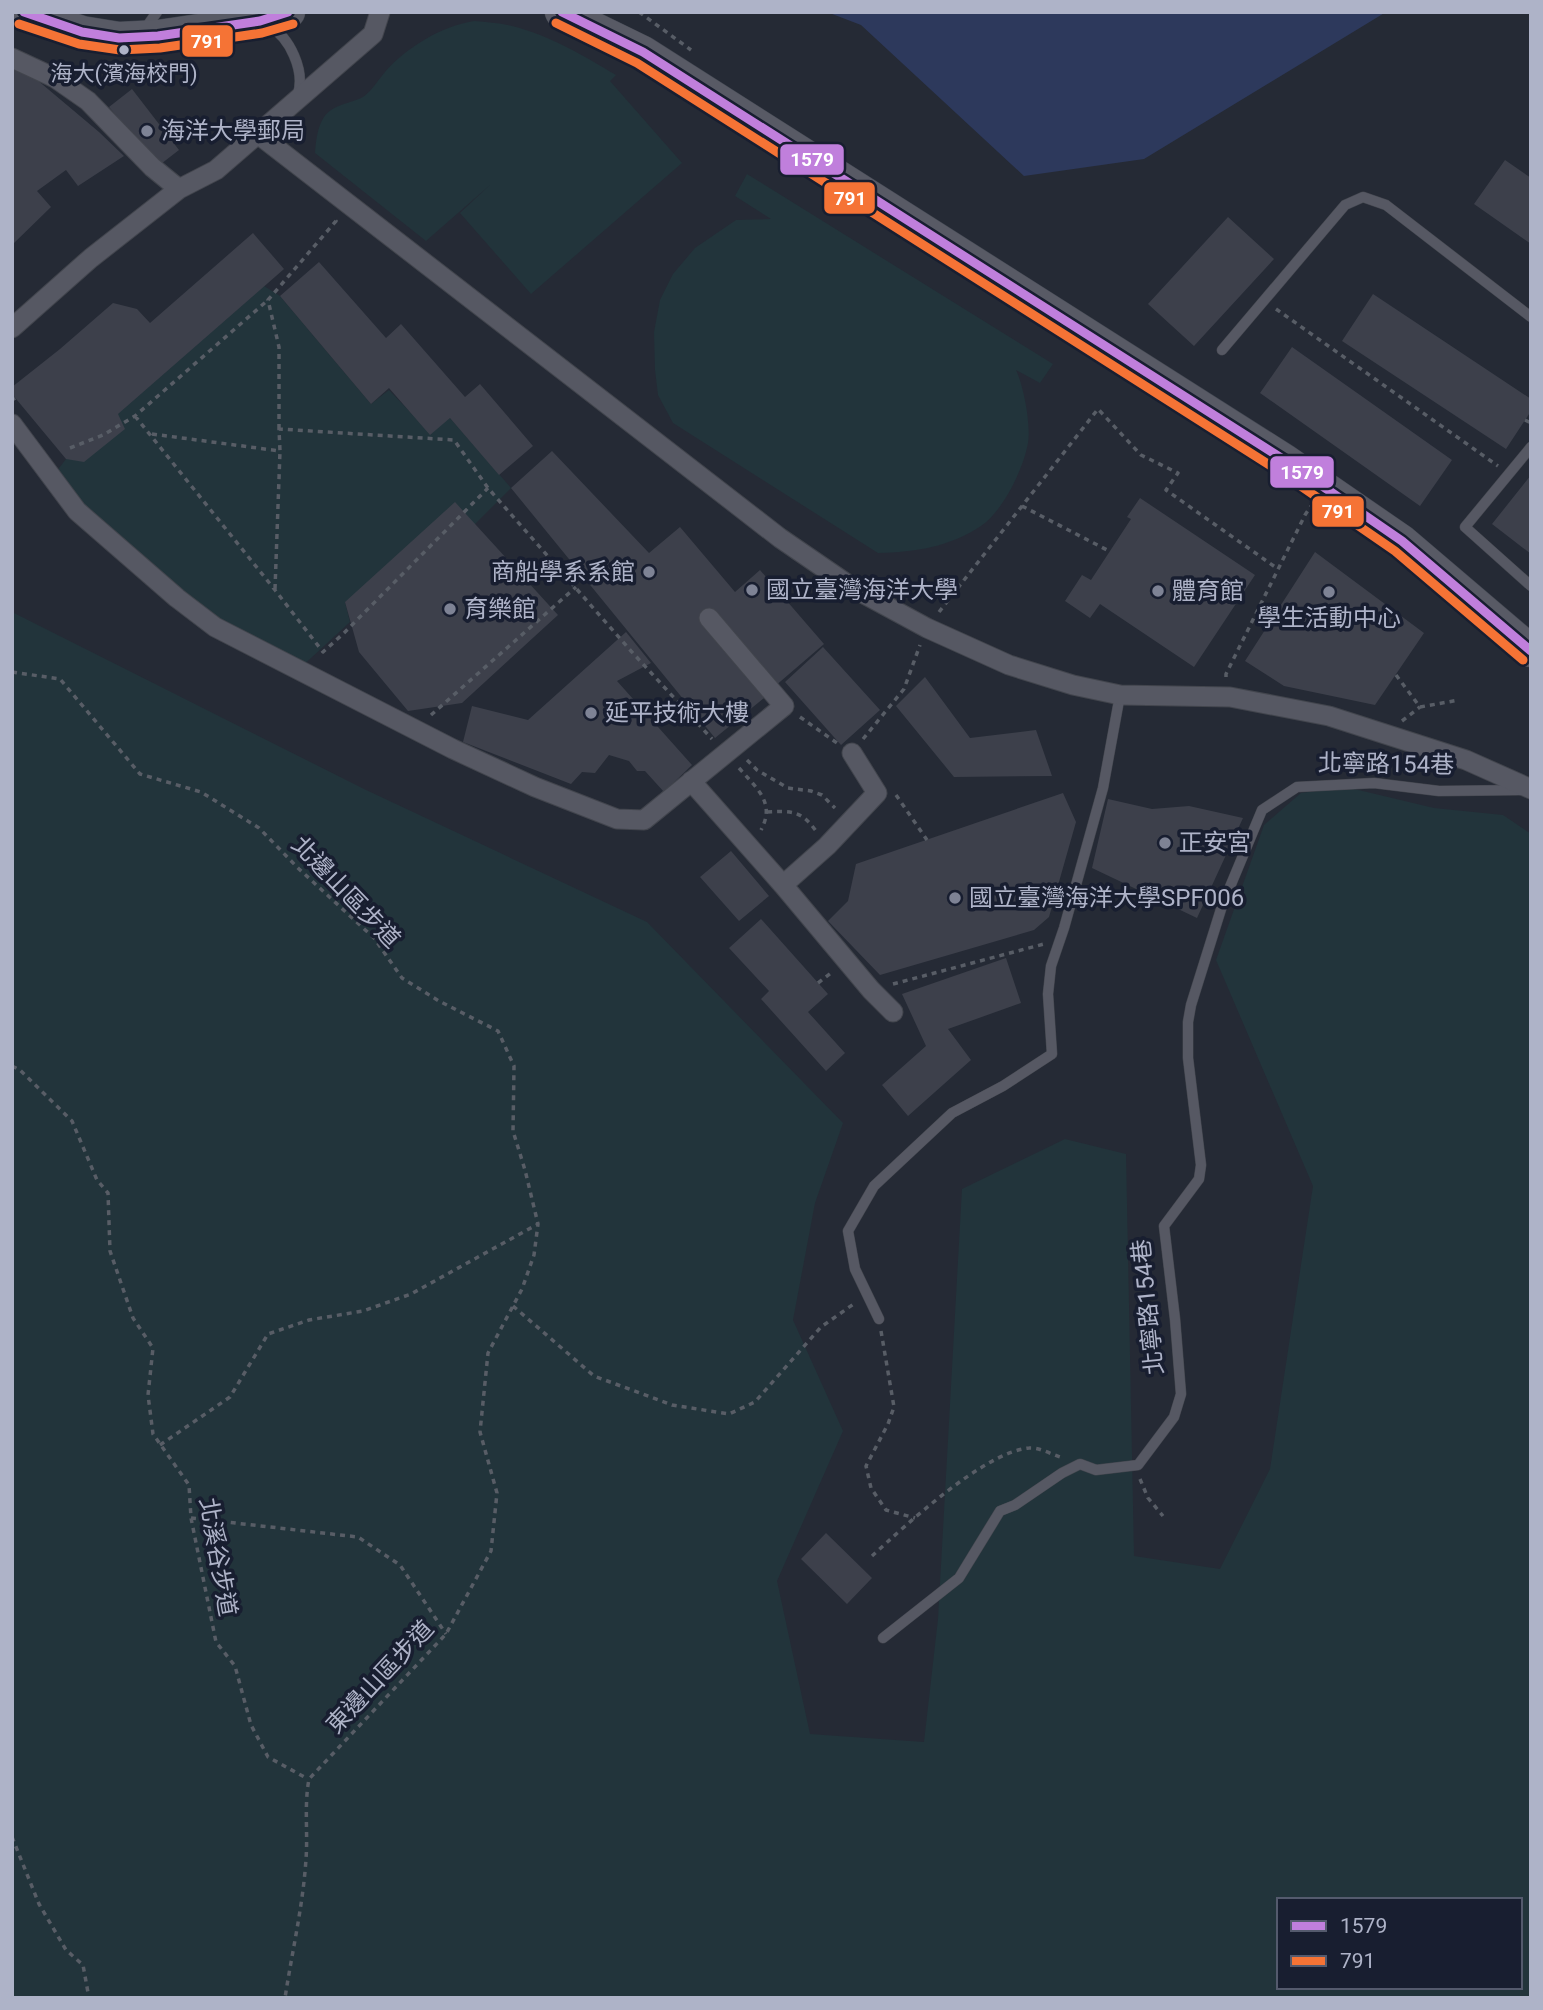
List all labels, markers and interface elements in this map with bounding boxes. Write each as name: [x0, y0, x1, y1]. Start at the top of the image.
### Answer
line badge: 791: [181, 24, 234, 58]
text: 791: [191, 30, 223, 53]
marker: 海大(濱海校門): [117, 43, 131, 57]
place label: 海大(濱海校門): [50, 61, 198, 87]
place label: 海洋大學郵局: [161, 117, 305, 145]
marker: 海洋大學郵局: [139, 123, 155, 139]
line badge: 1579: [779, 143, 845, 176]
text: 1579: [790, 148, 834, 171]
line badge: 791: [823, 181, 876, 215]
text: 791: [834, 187, 866, 210]
line badge: 1579: [1269, 455, 1335, 489]
text: 1579: [1280, 461, 1324, 484]
line badge: 791: [1311, 495, 1365, 528]
text: 791: [1322, 500, 1354, 523]
place label: 商船學系系館: [491, 558, 635, 586]
marker: 商船學系系館: [641, 564, 657, 580]
place label: 國立臺灣海洋大學: [766, 576, 958, 604]
place label: 體育館: [1172, 577, 1244, 605]
marker: 國立臺灣海洋大學: [744, 582, 760, 598]
marker: 體育館: [1150, 583, 1166, 599]
marker: 學生活動中心: [1321, 584, 1337, 600]
place label: 育樂館: [464, 595, 536, 623]
marker: 育樂館: [442, 601, 458, 617]
place label: 學生活動中心: [1257, 604, 1401, 632]
place label: 延平技術大樓: [605, 699, 749, 727]
marker: 延平技術大樓: [583, 705, 599, 721]
street label: 北寧路154巷: [1318, 749, 1454, 779]
place label: 正安宮: [1179, 829, 1251, 857]
street label: 北邊山區步道: [286, 830, 406, 954]
marker: 正安宮: [1157, 835, 1173, 851]
place label: 國立臺灣海洋大學SPF006: [969, 884, 1244, 912]
marker: 國立臺灣海洋大學SPF006: [947, 890, 963, 906]
street label: 北寧路154巷: [1127, 1238, 1169, 1376]
street label: 北溪谷步道: [194, 1495, 242, 1619]
street label: 東邊山區步道: [321, 1615, 439, 1739]
legend: [1277, 1898, 1522, 1989]
text: 1579: [1340, 1914, 1387, 1938]
text: 791: [1340, 1949, 1375, 1973]

